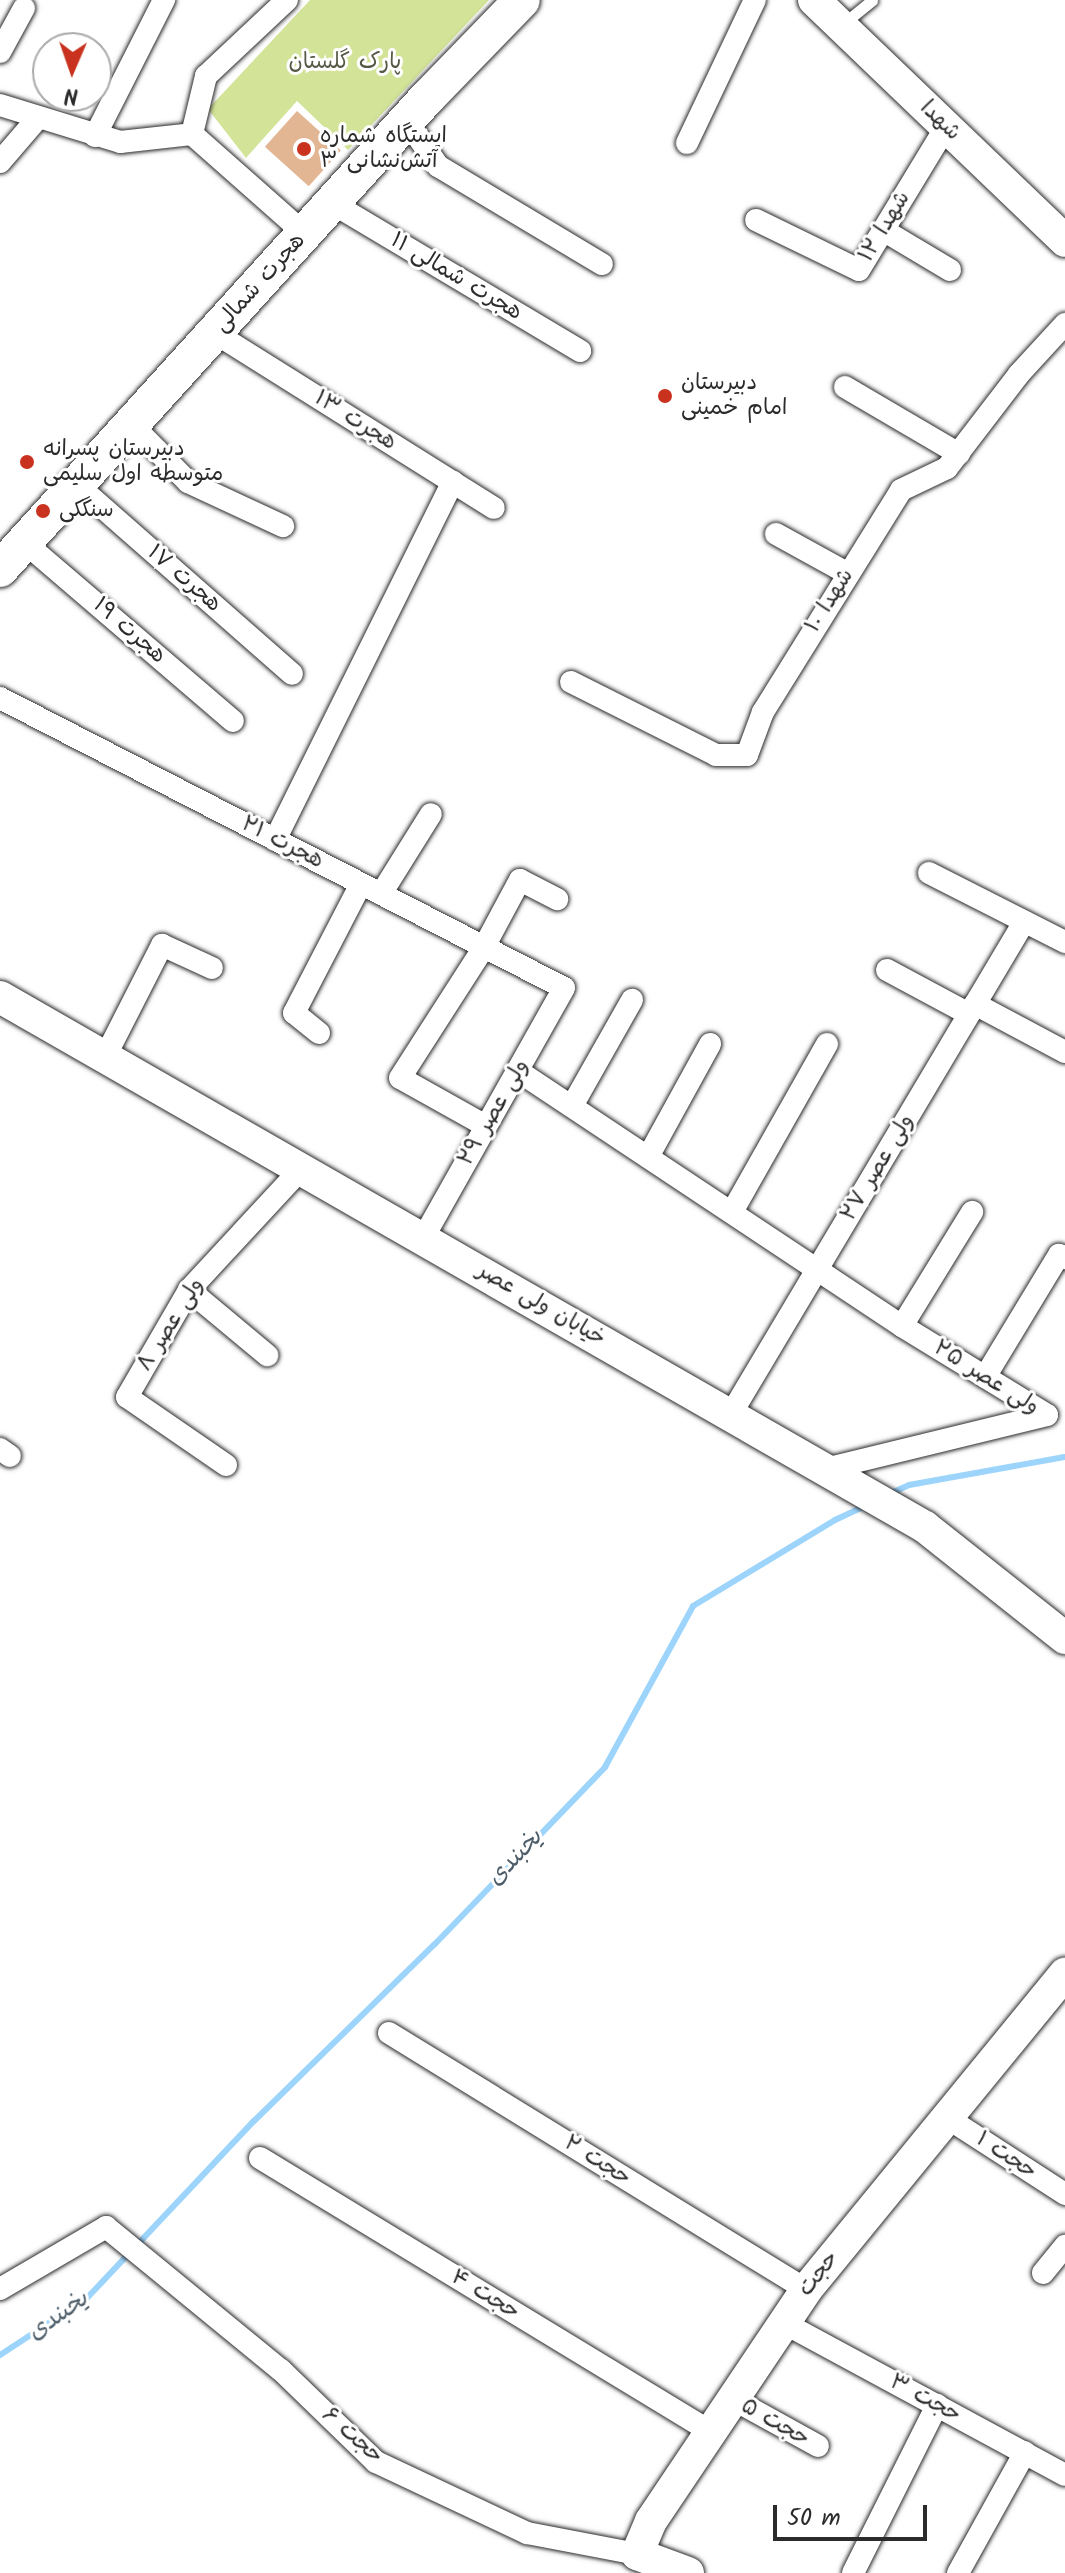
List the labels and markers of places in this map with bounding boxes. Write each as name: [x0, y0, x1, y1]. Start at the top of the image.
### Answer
place label: ایستگاه شماره ۳ آتش‌نشانی: [320, 123, 447, 174]
marker: ایستگاه شماره ۳ آتش‌نشانی: [295, 140, 313, 158]
place label: دبیرستان امام خمینی: [681, 370, 787, 422]
marker: دبیرستان امام خمینی: [656, 387, 674, 405]
place label: دبیرستان پسرانه متوسطه اول سلیمی: [43, 436, 223, 488]
marker: دبیرستان پسرانه متوسطه اول سلیمی: [18, 453, 36, 471]
place label: سنگکی: [59, 498, 114, 524]
marker: سنگکی: [34, 502, 52, 520]

